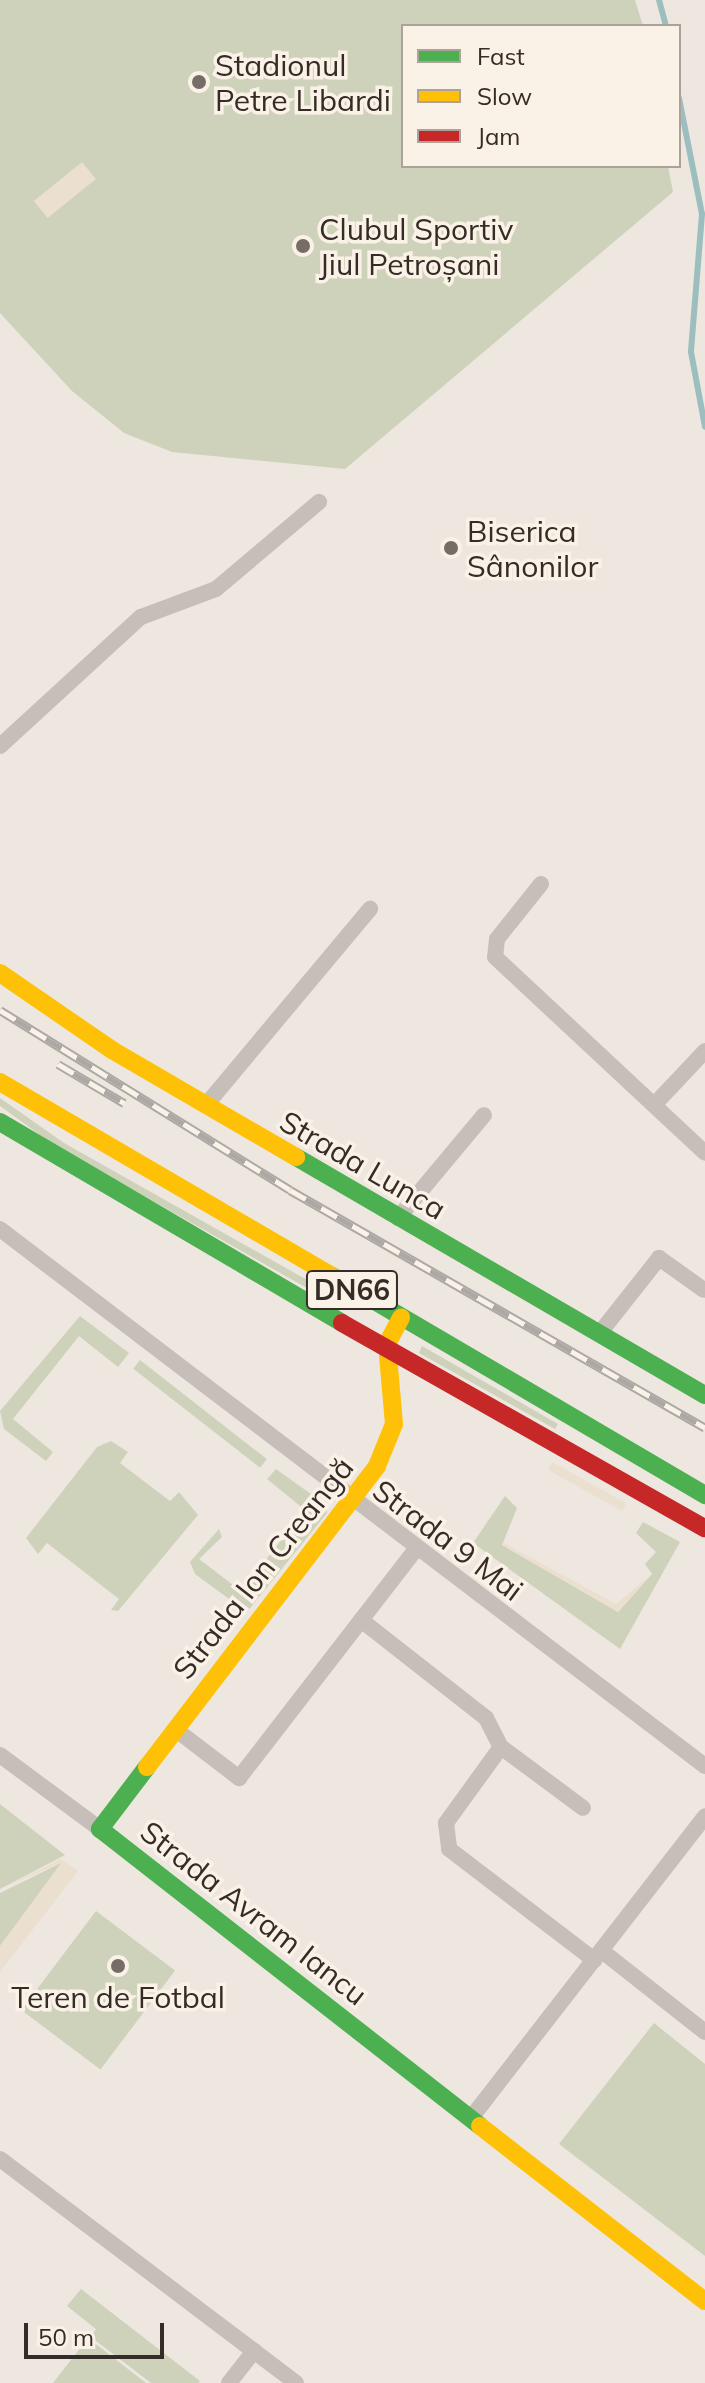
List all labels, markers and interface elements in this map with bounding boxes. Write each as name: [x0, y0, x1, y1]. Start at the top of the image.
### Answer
legend: [401, 24, 681, 168]
text: Fast: [477, 41, 525, 71]
place label: Stadionul Petre Libardi: [215, 47, 391, 118]
marker: Stadionul Petre Libardi: [190, 73, 208, 91]
text: Slow: [477, 81, 532, 111]
text: Jam: [477, 121, 520, 151]
place label: Clubul Sportiv Jiul Petroșani: [319, 211, 513, 282]
marker: Clubul Sportiv Jiul Petroșani: [294, 237, 312, 255]
place label: Biserica Sânonilor: [467, 513, 598, 584]
marker: Biserica Sânonilor: [442, 539, 460, 557]
street label: Strada Lunca: [274, 1103, 452, 1227]
road number: DN66: [304, 1266, 400, 1314]
street label: Strada Ion Creangă: [165, 1450, 361, 1686]
street label: Strada 9 Mai: [366, 1472, 530, 1608]
street label: Strada Avram Iancu: [134, 1813, 374, 2013]
marker: Teren de Fotbal: [109, 1957, 127, 1975]
place label: Teren de Fotbal: [11, 1979, 225, 2015]
scale bar: [28, 2307, 168, 2357]
text: 50 m: [38, 2322, 94, 2352]

